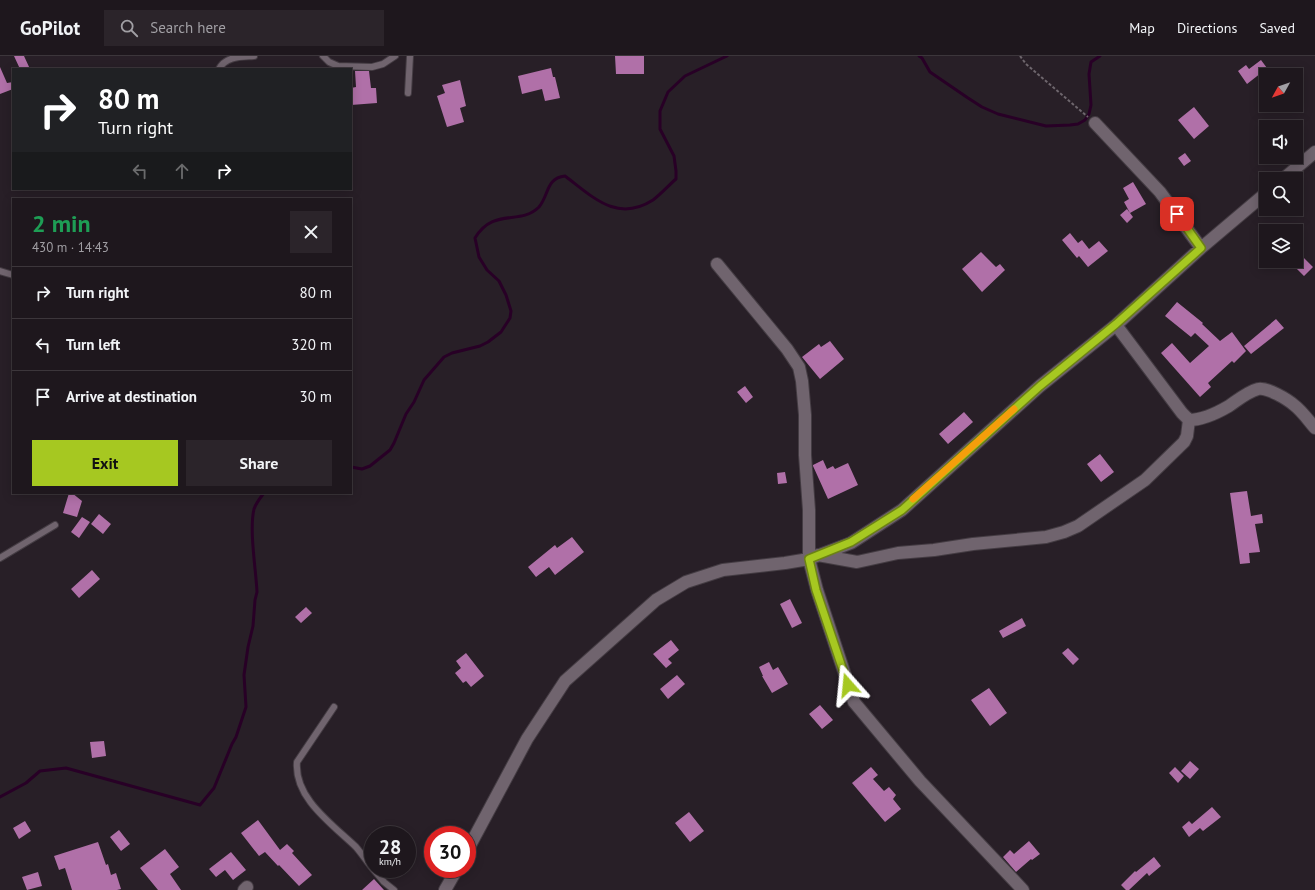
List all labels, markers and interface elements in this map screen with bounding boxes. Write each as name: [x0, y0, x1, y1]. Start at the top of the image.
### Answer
search box: [104, 10, 384, 46]
text: GoPilot: [20, 16, 80, 40]
icon: search: [118, 17, 140, 39]
text: Search here: [150, 18, 226, 37]
text: Map: [1129, 19, 1155, 37]
text: Directions: [1177, 19, 1237, 37]
text: Saved: [1259, 19, 1295, 37]
north arrow: [1259, 68, 1303, 112]
map controls: [1259, 68, 1303, 268]
text: 80 m: [98, 80, 159, 117]
icon: right: [32, 84, 84, 136]
text: Turn right: [98, 116, 173, 139]
button: sound: [1259, 120, 1303, 164]
icon: left: [129, 160, 151, 182]
icon: ahead: [171, 160, 193, 182]
icon: right: [213, 160, 235, 182]
button: search: [1259, 172, 1303, 216]
pin: [1160, 197, 1194, 231]
icon: arrive: [1166, 203, 1188, 225]
text: 2 min: [32, 208, 91, 239]
button: close: [290, 211, 332, 253]
button: layers: [1259, 224, 1303, 268]
text: 430 m · 14:43: [32, 239, 109, 256]
icon: right: [32, 282, 54, 304]
text: Turn right: [66, 283, 129, 302]
text: 80 m: [299, 283, 332, 302]
icon: left: [32, 334, 54, 356]
text: Turn left: [66, 335, 120, 354]
text: 320 m: [291, 335, 332, 354]
icon: arrive: [32, 386, 54, 408]
text: Arrive at destination: [66, 387, 197, 406]
text: 30 m: [299, 387, 332, 406]
button: Exit: [32, 440, 178, 486]
button: Share: [186, 440, 332, 486]
position arrow: [827, 664, 869, 706]
speed limit sign: 30: [424, 826, 476, 878]
text: 28: [379, 834, 401, 860]
text: km/h: [379, 855, 401, 868]

